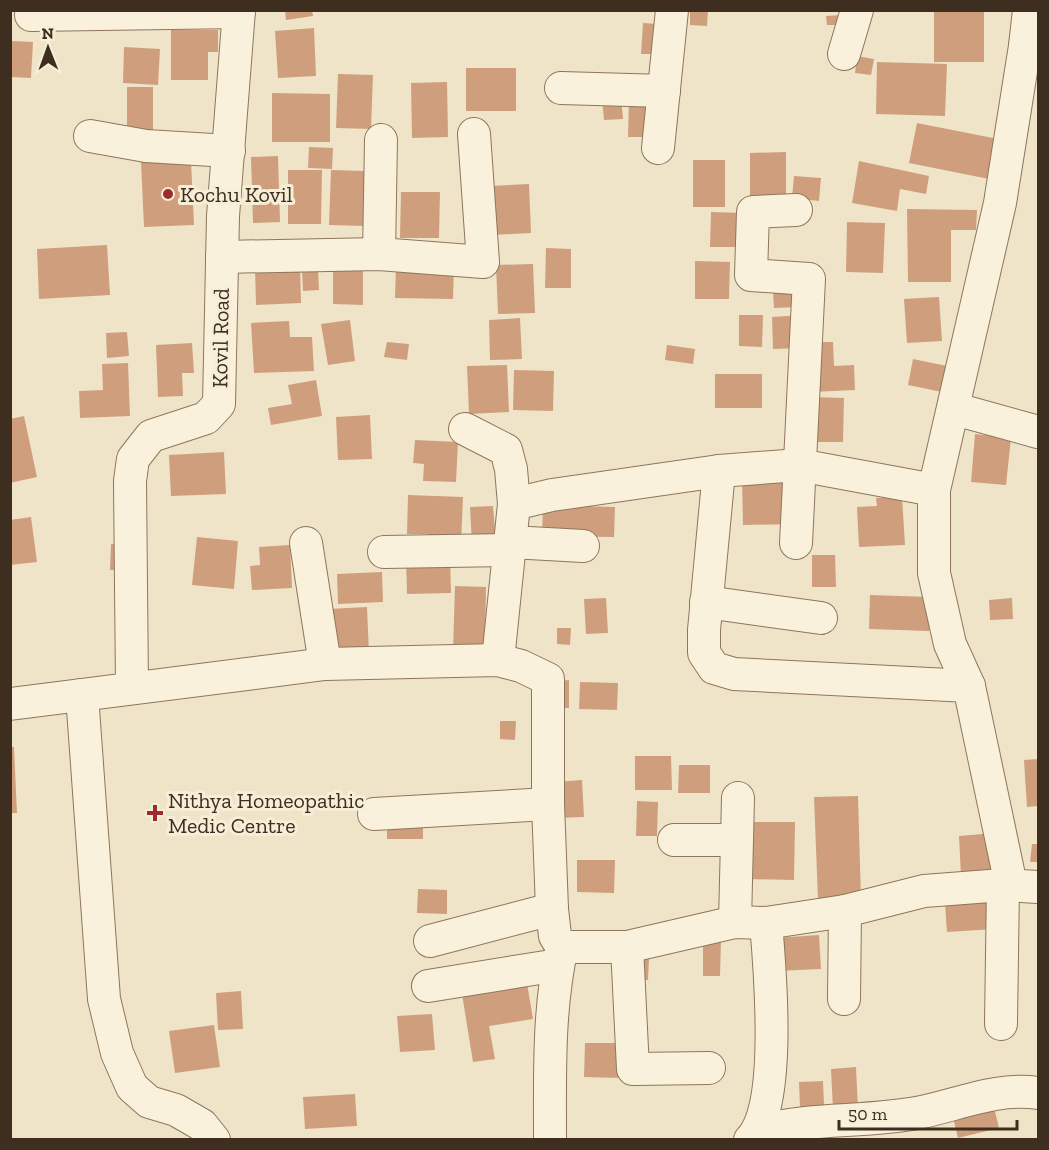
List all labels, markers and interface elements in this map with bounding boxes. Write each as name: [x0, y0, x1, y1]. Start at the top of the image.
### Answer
north arrow: [18, 18, 78, 78]
text: N: [41, 24, 54, 43]
place label: Kochu Kovil: [180, 181, 293, 208]
marker: Kochu Kovil: [161, 187, 175, 201]
street label: Kovil Road: [206, 288, 235, 388]
place label: Nithya Homeopathic Medic Centre: [168, 787, 364, 839]
marker: Nithya Homeopathic Medic Centre: [146, 804, 164, 822]
scale bar: [839, 1093, 1018, 1131]
text: 50 m: [848, 1103, 888, 1125]

